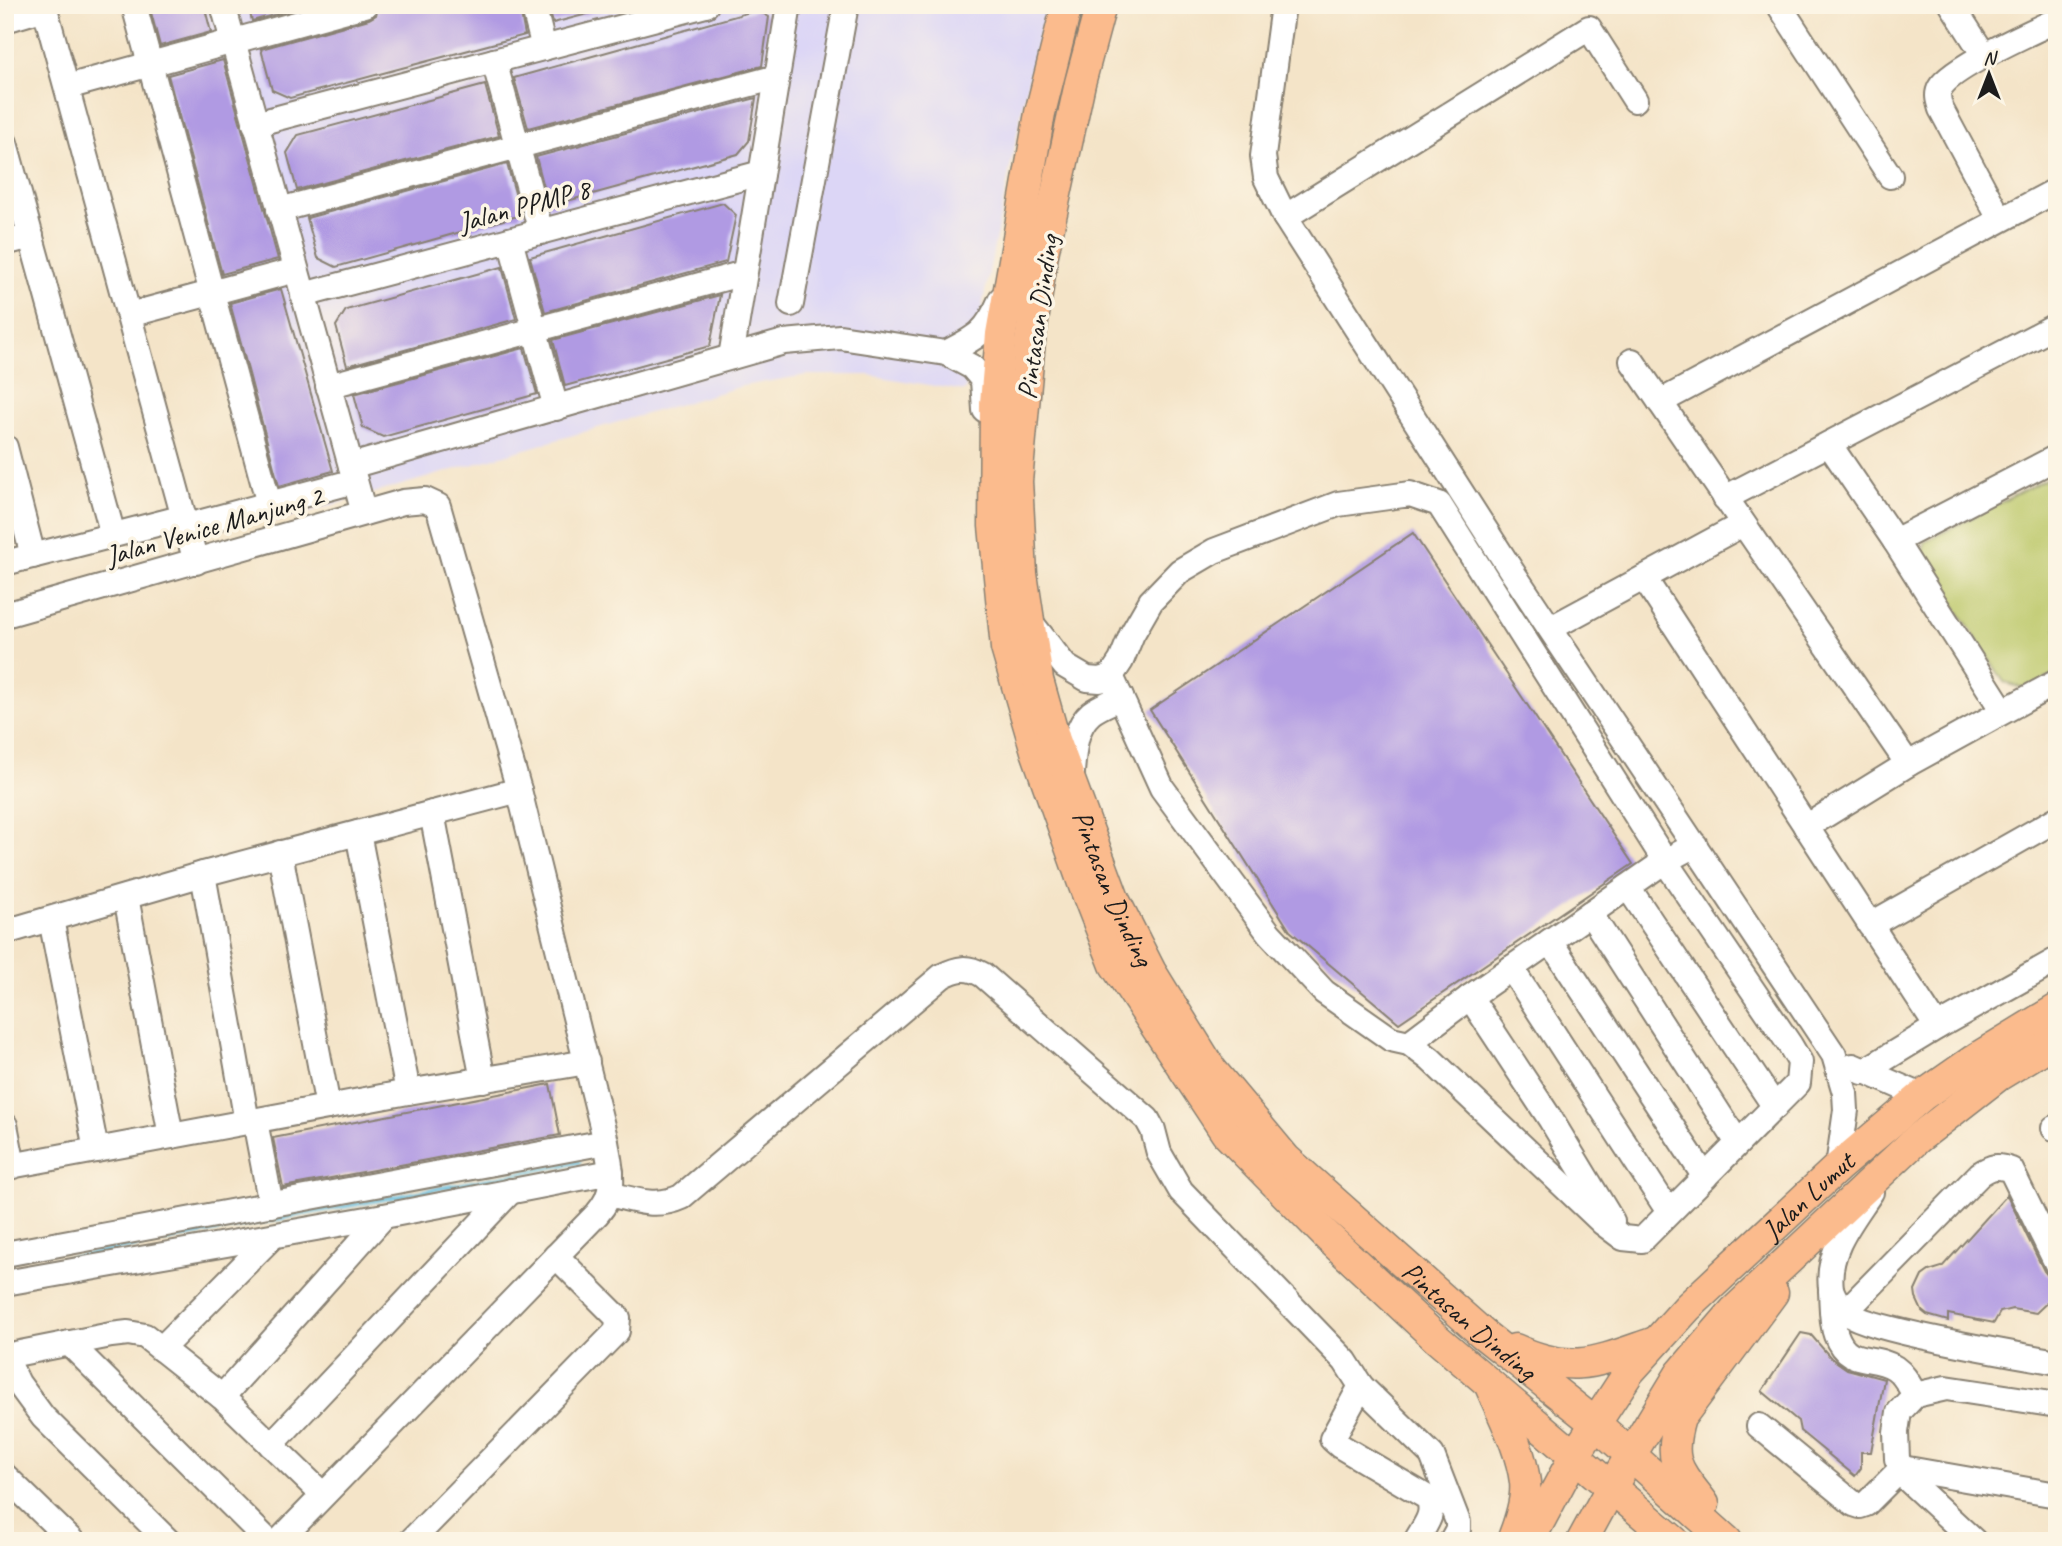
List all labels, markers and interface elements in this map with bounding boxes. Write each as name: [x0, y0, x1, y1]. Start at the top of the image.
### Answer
north arrow: [1954, 38, 2024, 108]
text: N: [1983, 46, 1998, 70]
street label: Jalan PPMP 8: [453, 171, 596, 240]
street label: Pintasan Dinding: [1009, 231, 1067, 401]
street label: Jalan Venice Manjung 2: [100, 477, 329, 574]
street label: Pintasan Dinding: [1065, 806, 1163, 973]
street label: Jalan Lumut: [1753, 1142, 1863, 1249]
street label: Pintasan Dinding: [1395, 1254, 1545, 1389]

